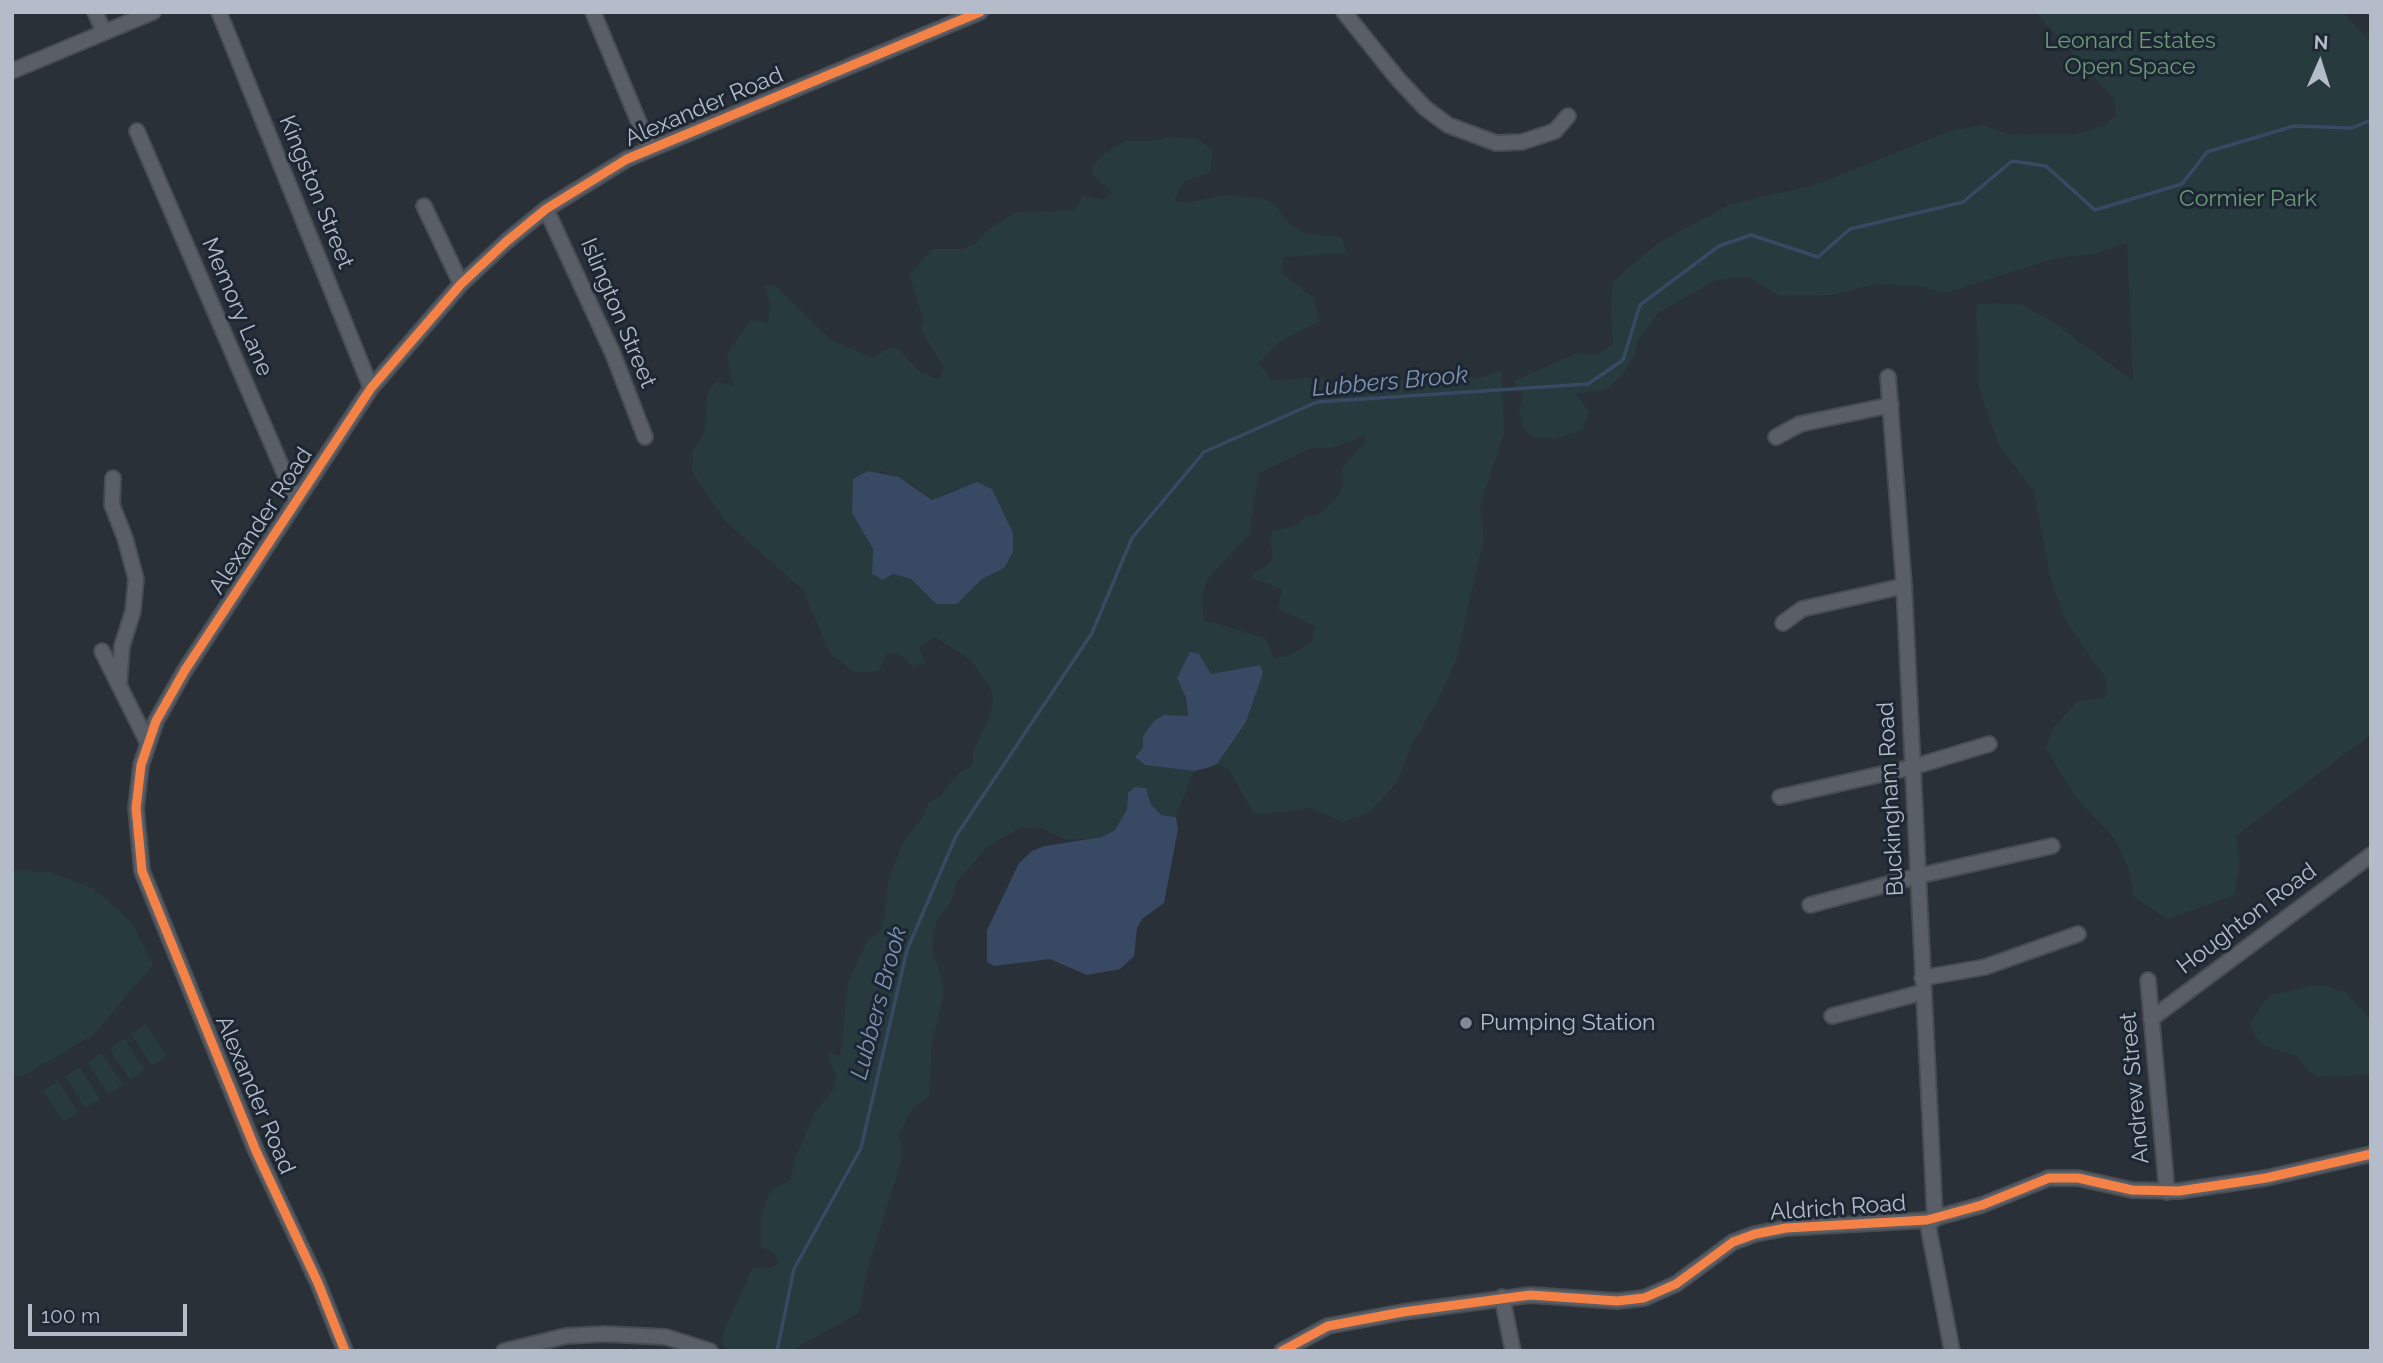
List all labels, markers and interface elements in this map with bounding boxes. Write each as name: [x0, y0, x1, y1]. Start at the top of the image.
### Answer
park label: Leonard Estates Open Space: [2044, 27, 2216, 81]
north arrow: [2285, 28, 2355, 98]
text: N: [2313, 31, 2329, 53]
street label: Alexander Road: [621, 61, 787, 153]
street label: Kingston Street: [273, 111, 359, 273]
park label: Cormier Park: [2179, 185, 2317, 213]
street label: Memory Lane: [195, 234, 279, 380]
street label: Islington Street: [574, 234, 662, 392]
water label: Lubbers Brook: [1310, 361, 1470, 403]
street label: Alexander Road: [203, 443, 319, 599]
street label: Buckingham Road: [1872, 701, 1910, 897]
street label: Houghton Road: [2172, 858, 2322, 980]
water label: Lubbers Brook: [845, 923, 913, 1083]
place label: Pumping Station: [1480, 1009, 1656, 1037]
street label: Andrew Street: [2115, 1011, 2155, 1165]
street label: Alexander Road: [209, 1012, 301, 1178]
marker: Pumping Station: [1458, 1015, 1474, 1031]
street label: Aldrich Road: [1769, 1189, 1907, 1227]
scale bar: [32, 1290, 191, 1334]
text: 100 m: [41, 1303, 100, 1328]

